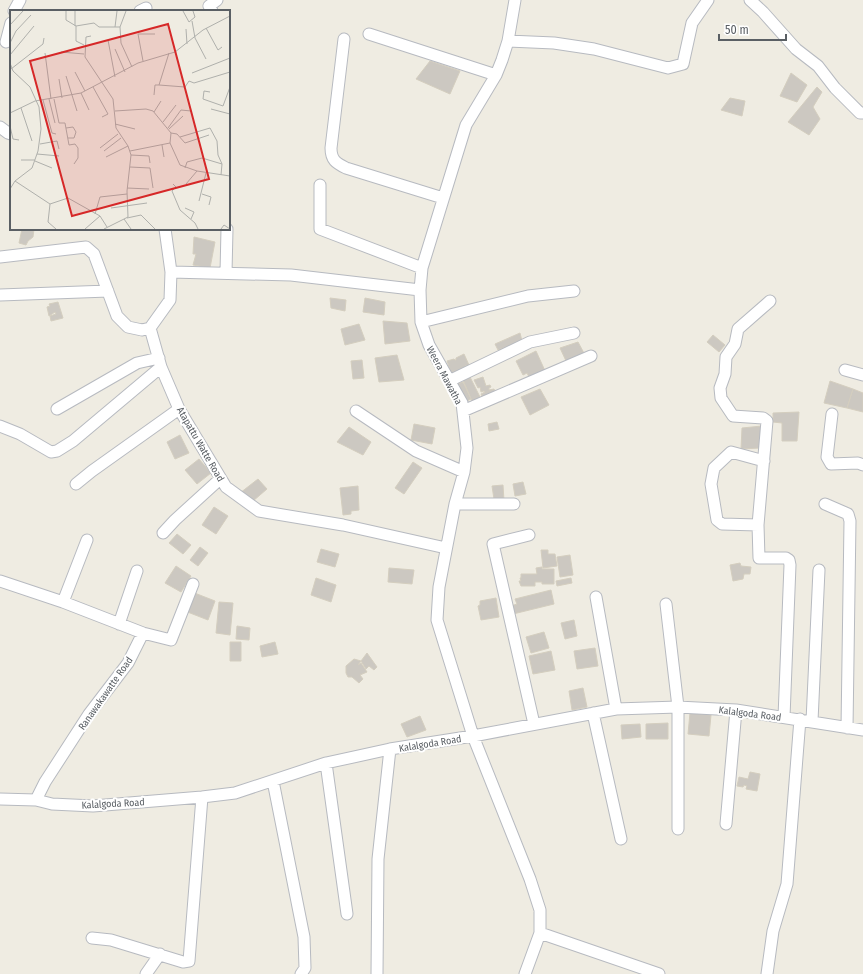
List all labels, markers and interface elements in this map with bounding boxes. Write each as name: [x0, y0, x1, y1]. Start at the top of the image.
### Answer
inset map: [10, 10, 230, 230]
scale bar: [719, 16, 786, 42]
text: 50 m: [725, 23, 749, 37]
street label: Weera Mawatha: [424, 344, 465, 407]
street label: Atapattu Watte Road: [174, 405, 226, 484]
street label: Ranawakawatte Road: [76, 655, 136, 733]
street label: Kalalgoda Road: [718, 704, 782, 724]
street label: Kalalgoda Road: [398, 733, 462, 755]
street label: Kalalgoda Road: [81, 796, 145, 812]

